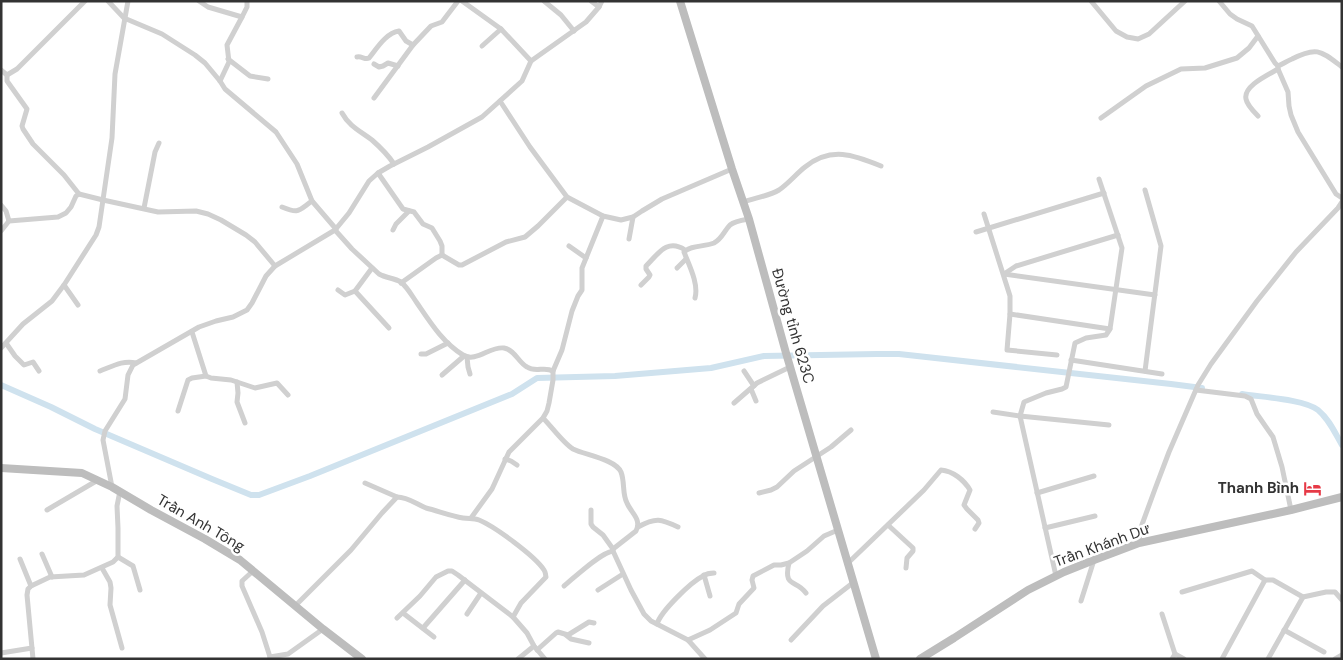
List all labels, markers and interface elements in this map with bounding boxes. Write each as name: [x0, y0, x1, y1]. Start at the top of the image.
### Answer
street label: Đường tỉnh 623C: [767, 266, 819, 386]
place label: Thanh Bình: [1218, 478, 1299, 498]
hotel icon: Thanh Bình: [1303, 478, 1323, 498]
street label: Trần Anh Tông: [154, 490, 248, 556]
street label: Trần Khánh Dư: [1051, 518, 1153, 572]

